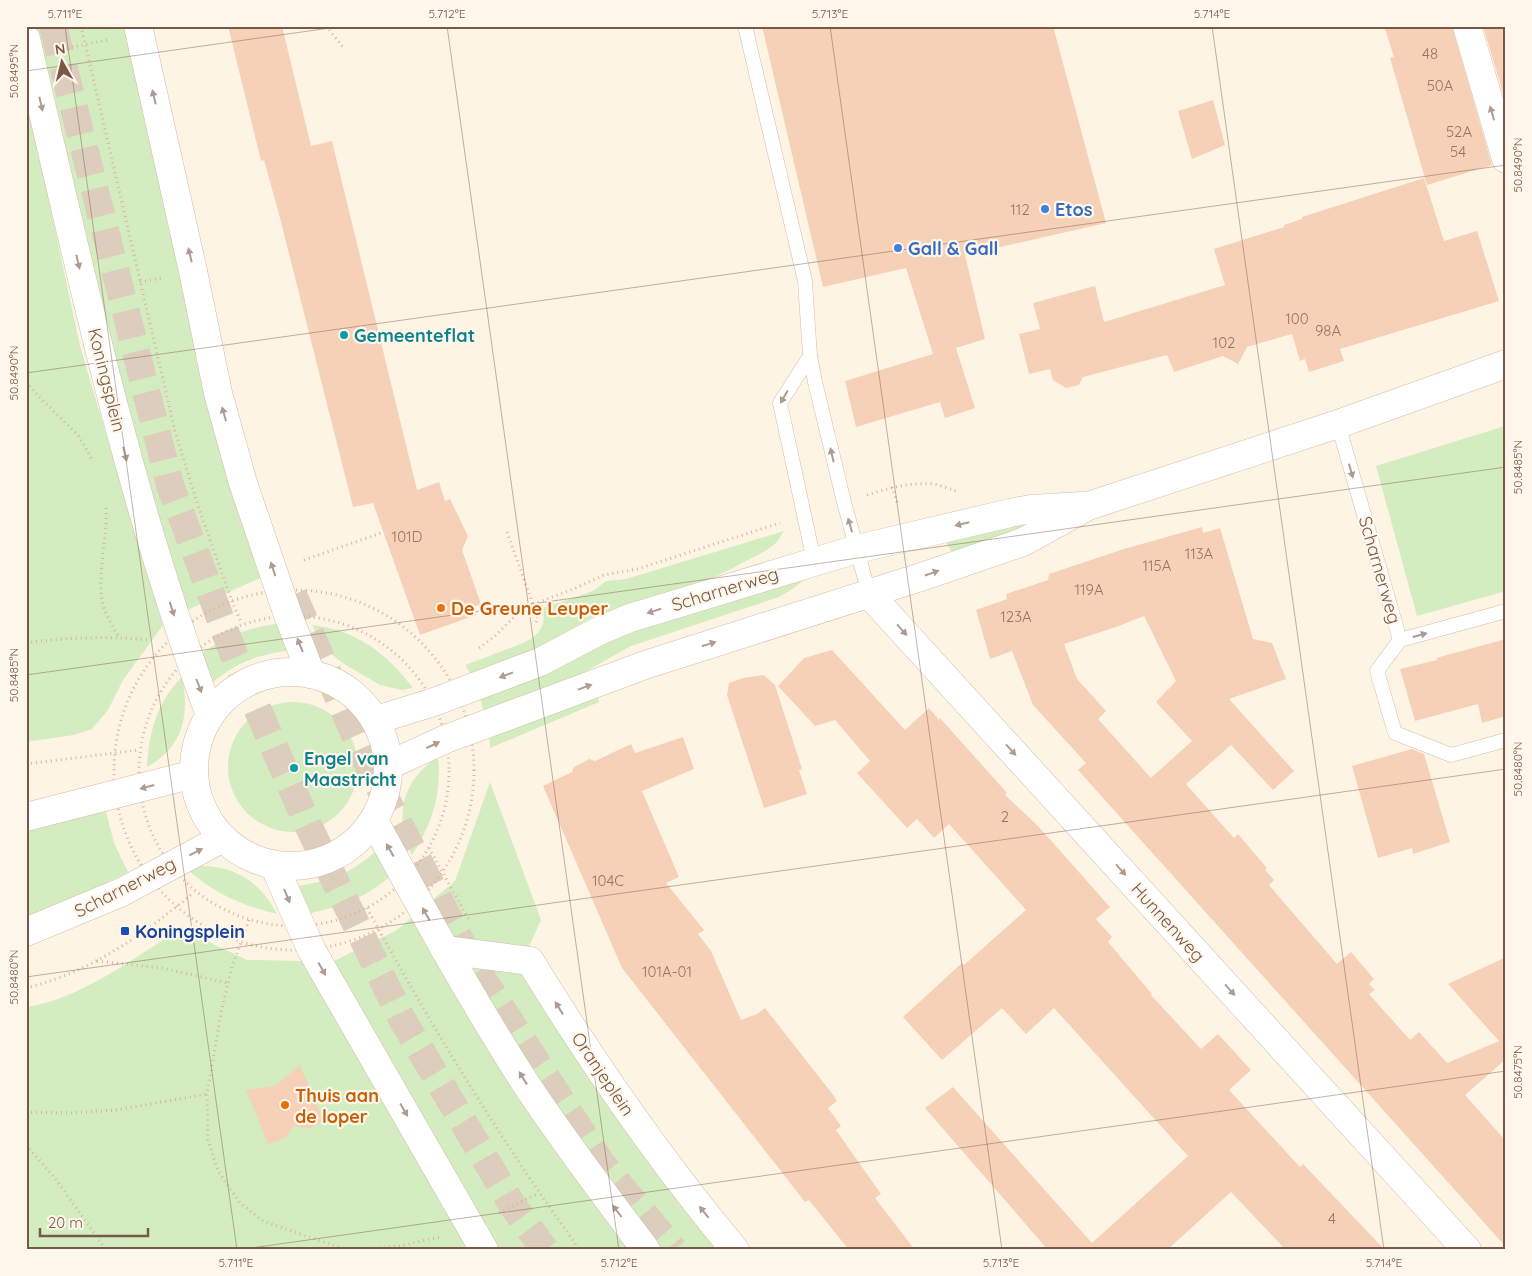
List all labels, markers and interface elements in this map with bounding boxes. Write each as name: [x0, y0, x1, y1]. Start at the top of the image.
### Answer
text: 5.711°E: [48, 6, 83, 21]
text: 5.712°E: [428, 6, 466, 21]
text: 5.713°E: [812, 6, 849, 21]
text: 5.714°E: [1194, 6, 1230, 21]
north arrow: [38, 38, 88, 88]
text: N: [54, 39, 67, 59]
text: 50.8495°N: [6, 44, 21, 98]
house number: 48: [1422, 44, 1438, 63]
house number: 50A: [1427, 76, 1454, 95]
one-way arrow: [150, 89, 158, 104]
one-way arrow: [37, 96, 45, 111]
one-way arrow: [1488, 105, 1496, 120]
house number: 52A: [1446, 122, 1472, 141]
text: 50.8490°N: [1510, 138, 1525, 192]
house number: 54: [1450, 142, 1466, 161]
place label: Etos: [1055, 198, 1093, 221]
house number: 112: [1010, 200, 1030, 219]
marker: Etos: [1039, 203, 1051, 215]
place label: Gall & Gall: [908, 237, 998, 260]
marker: Gall & Gall: [892, 242, 904, 254]
one-way arrow: [185, 247, 193, 263]
one-way arrow: [74, 255, 82, 270]
house number: 100: [1285, 309, 1309, 328]
house number: 98A: [1315, 321, 1341, 340]
place label: Gemeenteflat: [354, 324, 475, 347]
street label: Koningsplein: [83, 326, 131, 434]
marker: Gemeenteflat: [338, 329, 350, 341]
house number: 102: [1213, 333, 1235, 352]
text: 50.8490°N: [6, 346, 21, 400]
one-way arrow: [780, 389, 788, 404]
one-way arrow: [219, 407, 227, 422]
text: 50.8485°N: [1510, 440, 1525, 494]
one-way arrow: [122, 446, 130, 461]
one-way arrow: [828, 447, 836, 462]
one-way arrow: [1348, 463, 1356, 478]
street label: Scharnerweg: [1354, 514, 1406, 626]
one-way arrow: [846, 518, 854, 533]
one-way arrow: [955, 520, 970, 528]
house number: 101D: [392, 527, 423, 546]
house number: 113A: [1185, 544, 1214, 563]
house number: 115A: [1143, 556, 1172, 575]
one-way arrow: [269, 561, 277, 576]
street label: Scharnerweg: [669, 562, 781, 616]
one-way arrow: [925, 569, 940, 577]
house number: 119A: [1074, 580, 1104, 599]
place label: De Greune Leuper: [451, 597, 608, 620]
one-way arrow: [169, 602, 177, 617]
marker: De Greune Leuper: [435, 602, 447, 614]
one-way arrow: [647, 607, 662, 615]
house number: 123A: [1000, 607, 1032, 626]
one-way arrow: [896, 623, 908, 635]
one-way arrow: [1412, 631, 1427, 639]
one-way arrow: [295, 637, 303, 652]
one-way arrow: [702, 640, 717, 648]
text: 50.8485°N: [6, 648, 21, 702]
one-way arrow: [498, 671, 513, 679]
one-way arrow: [195, 679, 203, 694]
one-way arrow: [578, 683, 593, 690]
one-way arrow: [426, 740, 440, 748]
text: 50.8480°N: [1510, 742, 1525, 797]
one-way arrow: [1005, 743, 1017, 755]
place label: Engel van Maastricht: [304, 747, 397, 791]
marker: Engel van Maastricht: [288, 762, 300, 774]
one-way arrow: [139, 783, 154, 791]
house number: 2: [1001, 807, 1009, 826]
one-way arrow: [385, 844, 394, 857]
one-way arrow: [189, 848, 204, 856]
street label: Scharnerweg: [70, 852, 180, 922]
one-way arrow: [1115, 864, 1126, 876]
house number: 104C: [592, 871, 624, 890]
street label: Hunnenweg: [1126, 877, 1210, 967]
one-way arrow: [283, 889, 291, 904]
one-way arrow: [421, 908, 430, 921]
place label: Koningsplein: [135, 920, 245, 943]
marker: Koningsplein: [119, 925, 131, 937]
text: 50.8480°N: [6, 950, 21, 1005]
house number: 101A-01: [642, 962, 692, 981]
one-way arrow: [318, 963, 327, 976]
one-way arrow: [1224, 984, 1236, 996]
one-way arrow: [554, 1002, 564, 1015]
street label: Oranjeplein: [567, 1028, 639, 1120]
text: 50.8475°N: [1510, 1045, 1525, 1099]
one-way arrow: [518, 1072, 528, 1085]
place label: Thuis aan de loper: [295, 1084, 379, 1128]
marker: Thuis aan de loper: [279, 1099, 291, 1111]
one-way arrow: [399, 1103, 408, 1117]
one-way arrow: [612, 1204, 622, 1218]
scale bar: [40, 1206, 148, 1238]
one-way arrow: [698, 1206, 709, 1219]
house number: 4: [1328, 1209, 1336, 1228]
text: 20 m: [48, 1213, 83, 1232]
text: 5.711°E: [219, 1255, 254, 1270]
text: 5.712°E: [600, 1255, 638, 1270]
text: 5.713°E: [983, 1255, 1020, 1270]
text: 5.714°E: [1366, 1255, 1402, 1270]

